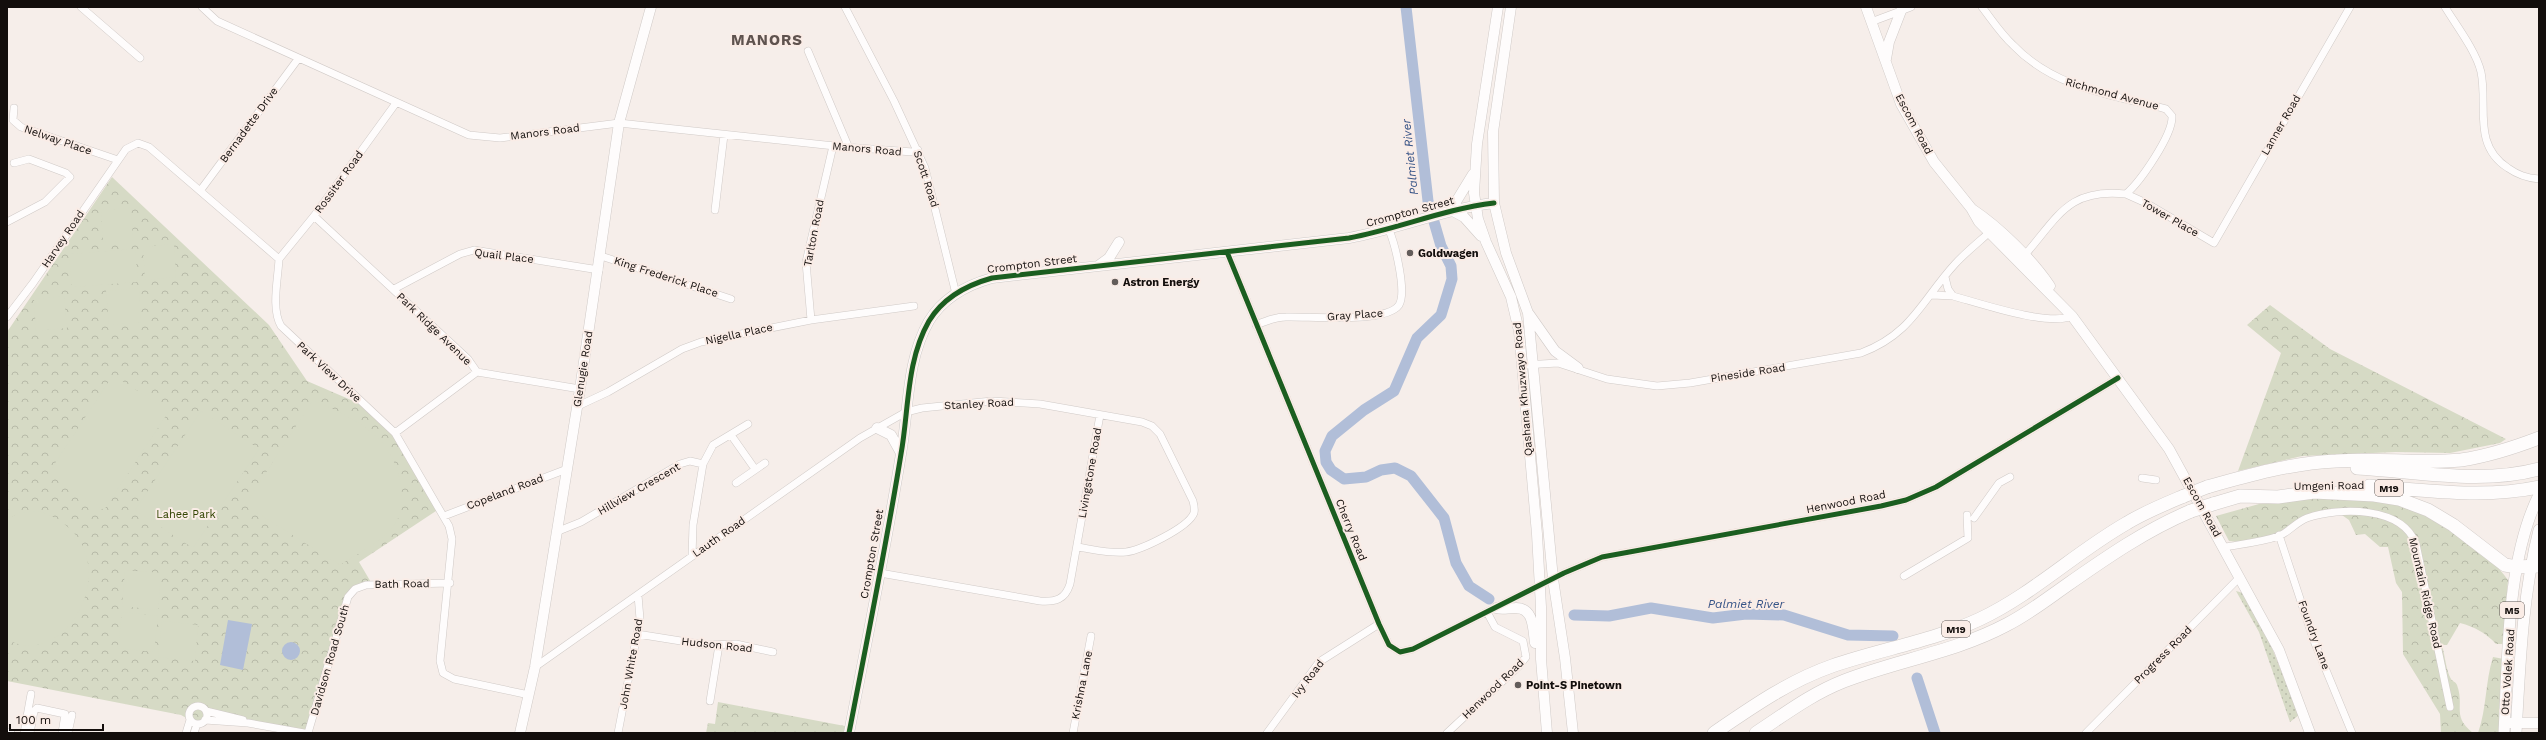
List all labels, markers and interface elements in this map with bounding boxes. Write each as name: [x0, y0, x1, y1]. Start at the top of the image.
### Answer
district label: MANORS: [731, 31, 803, 49]
street label: Richmond Avenue: [2064, 75, 2160, 113]
street label: Bernadette Drive: [217, 85, 281, 165]
street label: Escom Road: [1893, 92, 1935, 156]
street label: Lanner Road: [2258, 92, 2304, 158]
water label: Palmiet River: [1399, 117, 1421, 196]
street label: Manors Road: [510, 121, 580, 143]
street label: Nelway Place: [23, 122, 93, 158]
street label: Manors Road: [832, 139, 902, 159]
street label: Rossiter Road: [312, 148, 366, 216]
street label: Scott Road: [911, 149, 941, 209]
street label: Crompton Street: [1365, 194, 1456, 230]
street label: Tower Place: [2139, 196, 2201, 240]
street label: Tarlton Road: [801, 198, 827, 268]
street label: Harvey Road: [39, 208, 87, 270]
street label: Quail Place: [474, 246, 534, 266]
place label: Goldwagen: [1418, 247, 1479, 260]
marker: Goldwagen: [1405, 248, 1415, 258]
street label: Crompton Street: [986, 252, 1078, 276]
street label: King Frederick Place: [612, 254, 720, 300]
place label: Astron Energy: [1123, 276, 1200, 289]
marker: Astron Energy: [1110, 277, 1120, 287]
street label: Park Ridge Avenue: [394, 290, 474, 368]
street label: Gray Place: [1327, 307, 1383, 323]
street label: Nigella Place: [704, 321, 774, 347]
street label: Qashana Khuzwayo Road: [1511, 322, 1535, 456]
street label: Glenugie Road: [571, 330, 595, 408]
street label: Park View Drive: [294, 339, 364, 405]
street label: Pineside Road: [1710, 361, 1786, 385]
street label: Stanley Road: [944, 396, 1014, 412]
street label: Livingstone Road: [1076, 427, 1104, 519]
street label: Hillview Crescent: [596, 460, 683, 518]
street label: Copeland Road: [465, 471, 545, 513]
street label: Escom Road: [2180, 475, 2224, 539]
street label: Umgeni Road: [2294, 479, 2364, 493]
road number: M19: [2375, 480, 2403, 496]
street label: Henwood Road: [1805, 488, 1887, 516]
street label: Cherry Road: [1333, 497, 1369, 563]
park label: Lahee Park: [156, 508, 216, 521]
street label: Crompton Street: [858, 508, 886, 600]
street label: Lauth Road: [690, 514, 748, 560]
street label: Mountain Ridge Road: [2406, 536, 2444, 650]
street label: Bath Road: [374, 577, 430, 591]
water label: Palmiet River: [1708, 597, 1786, 611]
street label: Foundry Lane: [2295, 599, 2333, 671]
road number: M5: [2500, 602, 2524, 618]
street label: Davidson Road South: [308, 603, 352, 717]
street label: John White Road: [617, 618, 645, 710]
road number: M19: [1942, 621, 1970, 637]
street label: Progress Road: [2131, 623, 2195, 687]
street label: Otto Volek Road: [2499, 629, 2517, 715]
street label: Hudson Road: [681, 635, 753, 655]
street label: Krishna Lane: [1069, 650, 1095, 720]
street label: Henwood Road: [1459, 656, 1527, 722]
street label: Ivy Road: [1289, 657, 1327, 701]
place label: Point-S Pinetown: [1526, 679, 1622, 692]
marker: Point-S Pinetown: [1513, 680, 1523, 690]
scale bar: [10, 706, 103, 732]
text: 100 m: [16, 713, 51, 727]

